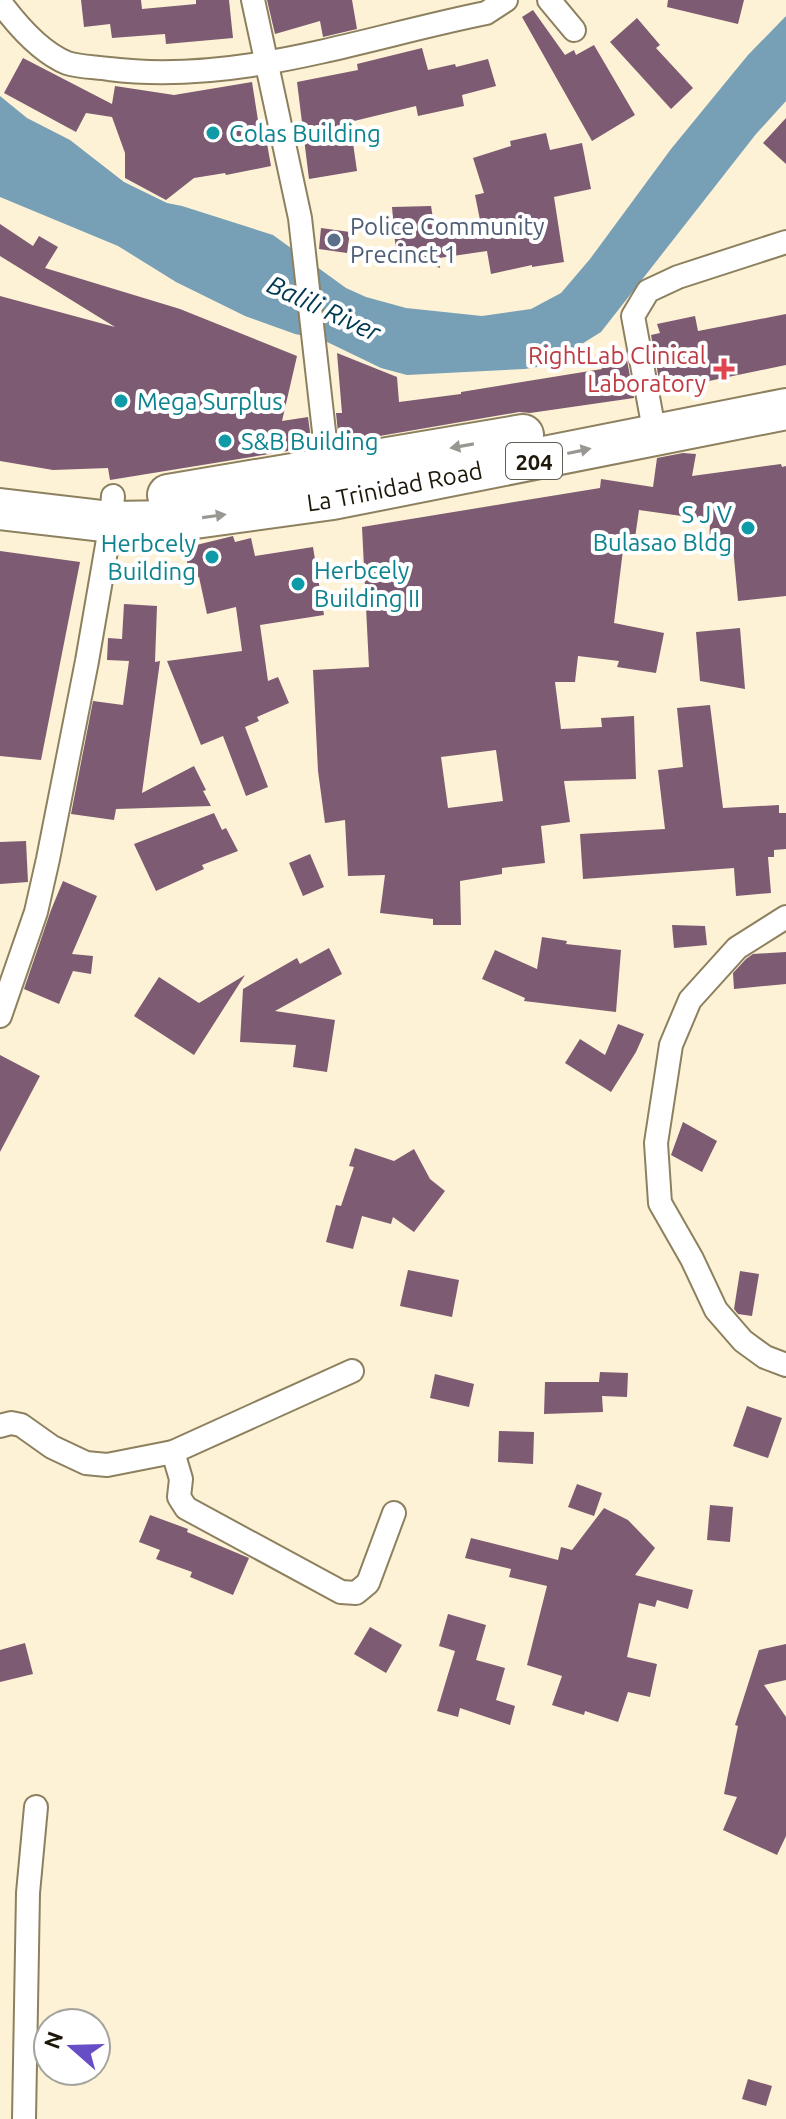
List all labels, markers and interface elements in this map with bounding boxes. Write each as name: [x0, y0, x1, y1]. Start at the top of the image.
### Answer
place label: Colas Building: [229, 120, 381, 147]
marker: Colas Building: [204, 124, 222, 142]
place label: Police Community Precinct 1: [350, 213, 545, 268]
marker: Police Community Precinct 1: [325, 231, 343, 249]
water label: Balili River: [263, 269, 386, 347]
place label: RightLab Clinical Laboratory: [528, 342, 706, 397]
marker: RightLab Clinical Laboratory: [713, 358, 735, 380]
place label: Mega Surplus: [137, 388, 283, 415]
marker: Mega Surplus: [112, 392, 130, 410]
place label: S&B Building: [241, 428, 378, 455]
marker: S&B Building: [216, 432, 234, 450]
one-way arrow: [449, 440, 474, 453]
road number: 204: [506, 443, 562, 479]
one-way arrow: [566, 444, 591, 457]
street label: La Trinidad Road: [305, 456, 485, 516]
place label: S J V Bulasao Bldg: [593, 501, 732, 556]
one-way arrow: [202, 509, 227, 522]
marker: S J V Bulasao Bldg: [739, 519, 757, 537]
place label: Herbcely Building: [101, 530, 196, 585]
marker: Herbcely Building: [203, 548, 221, 566]
place label: Herbcely Building II: [314, 557, 420, 612]
marker: Herbcely Building II: [289, 575, 307, 593]
north arrow: [32, 2007, 112, 2087]
text: N: [38, 2028, 67, 2052]

